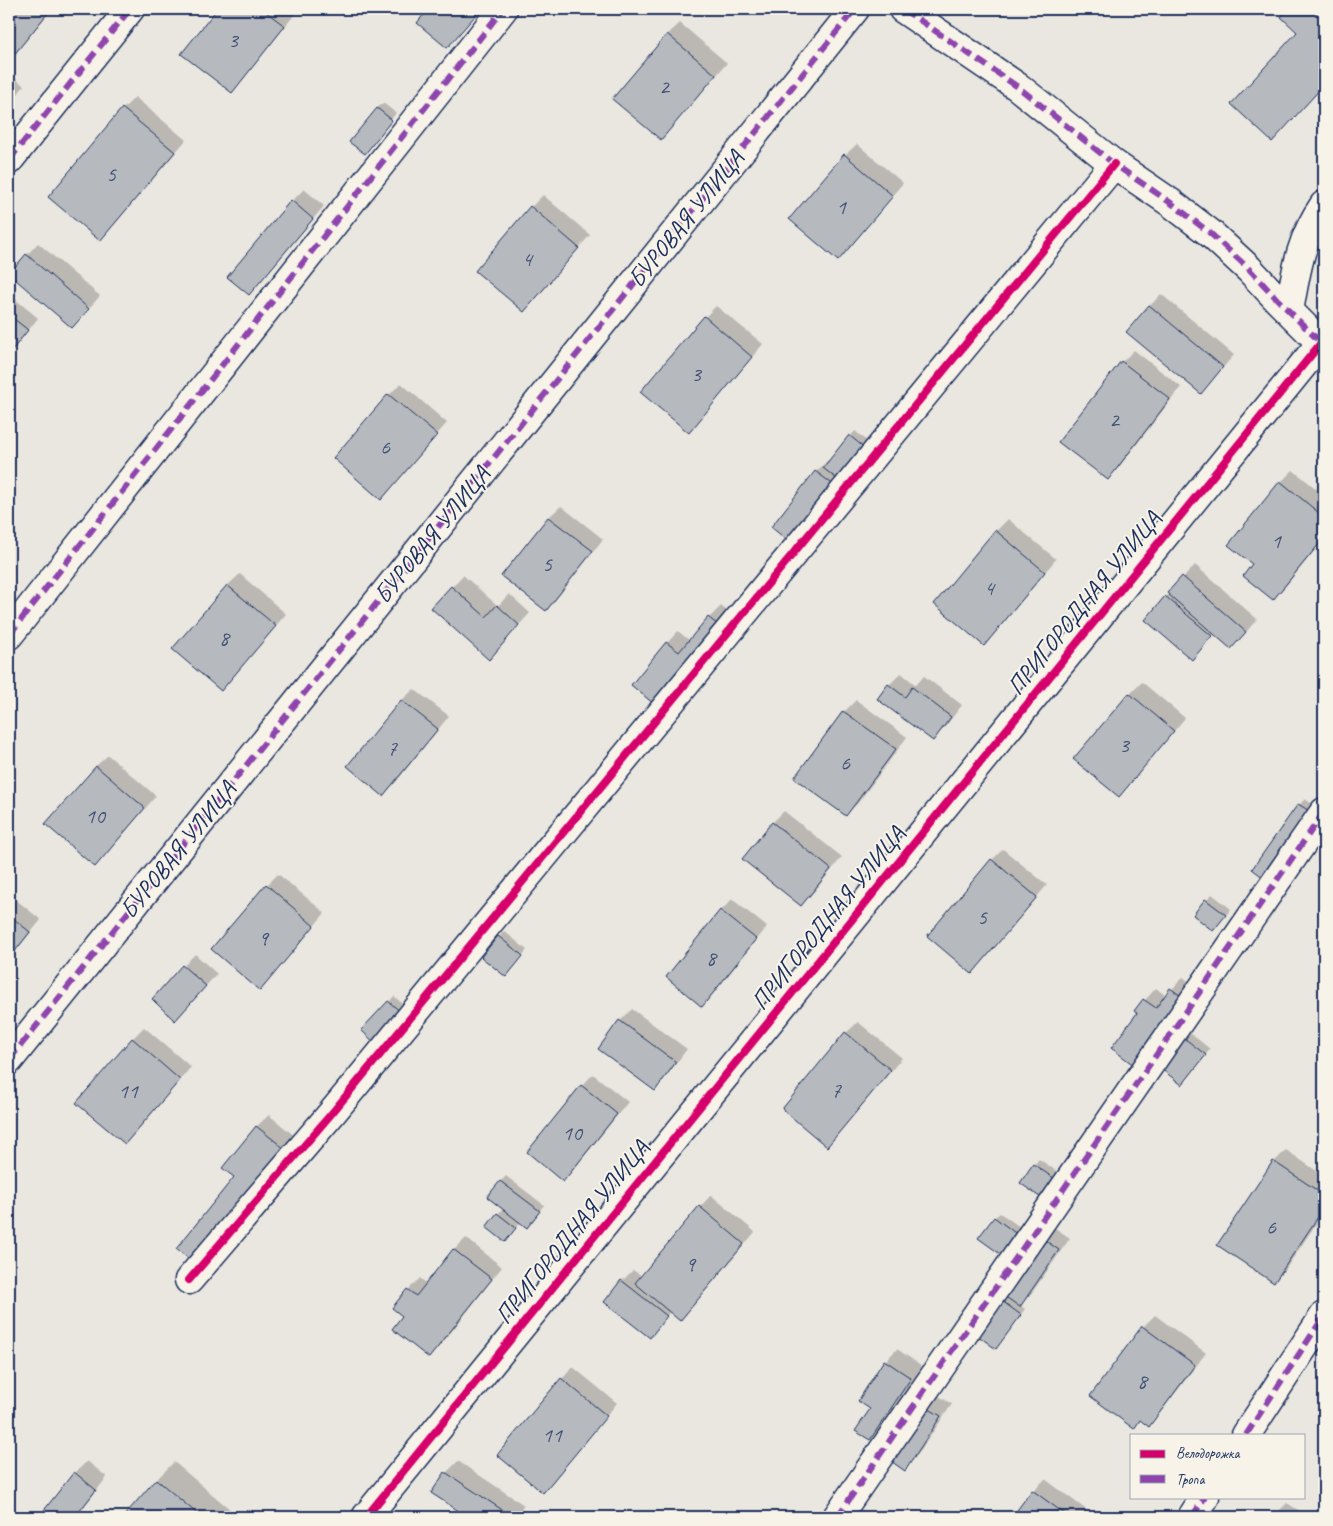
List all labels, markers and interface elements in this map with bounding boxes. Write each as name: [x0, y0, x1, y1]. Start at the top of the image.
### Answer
house number: 3: [228, 26, 240, 54]
house number: 2: [659, 73, 671, 101]
street label: БУРОВАЯ УЛИЦА: [621, 143, 752, 294]
house number: 5: [106, 160, 117, 188]
house number: 1: [836, 193, 847, 221]
house number: 4: [522, 245, 534, 273]
house number: 3: [691, 360, 703, 388]
house number: 2: [1109, 406, 1121, 434]
house number: 6: [380, 433, 391, 461]
street label: БУРОВАЯ УЛИЦА: [367, 459, 498, 610]
street label: ПРИГОРОДНАЯ УЛИЦА: [1000, 504, 1168, 702]
house number: 1: [1271, 527, 1282, 555]
house number: 5: [542, 550, 553, 578]
house number: 4: [984, 574, 996, 602]
house number: 8: [219, 624, 231, 652]
house number: 3: [1119, 731, 1131, 759]
house number: 7: [387, 734, 398, 762]
house number: 6: [840, 749, 851, 777]
street label: БУРОВАЯ УЛИЦА: [113, 774, 244, 925]
house number: 10: [85, 802, 107, 830]
street label: ПРИГОРОДНАЯ УЛИЦА: [744, 819, 912, 1017]
house number: 5: [977, 903, 988, 931]
house number: 9: [258, 924, 270, 952]
house number: 8: [706, 944, 718, 972]
house number: 7: [831, 1076, 842, 1104]
house number: 11: [118, 1077, 139, 1105]
house number: 10: [562, 1119, 584, 1147]
street label: ПРИГОРОДНАЯ УЛИЦА: [488, 1133, 656, 1331]
house number: 6: [1266, 1213, 1277, 1241]
house number: 9: [685, 1250, 697, 1278]
house number: 8: [1137, 1367, 1149, 1395]
house number: 11: [542, 1421, 563, 1449]
legend: [1130, 1434, 1306, 1498]
text: Велодорожка: [1176, 1444, 1240, 1463]
text: Тропа: [1176, 1470, 1205, 1489]

